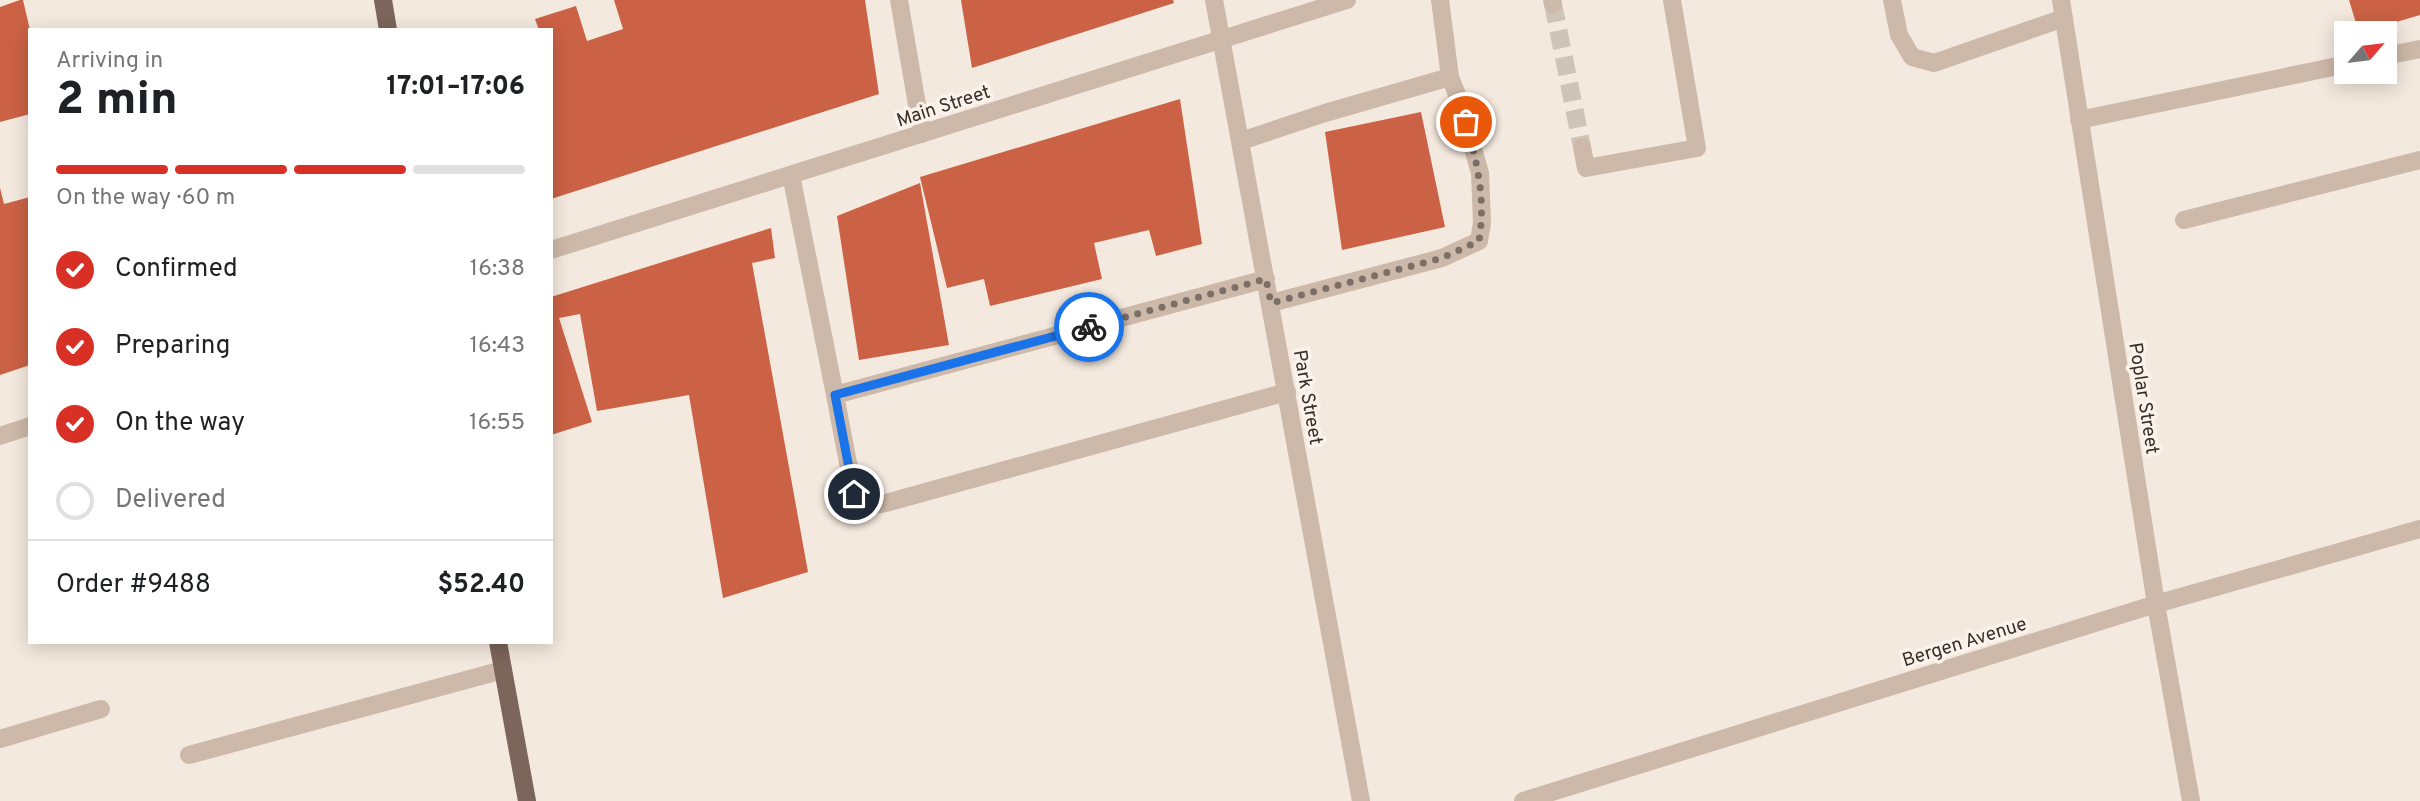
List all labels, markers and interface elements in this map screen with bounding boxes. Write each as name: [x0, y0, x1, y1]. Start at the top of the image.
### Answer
north arrow: [2334, 21, 2398, 84]
map controls: [2334, 21, 2397, 84]
text: Arriving in: [56, 47, 163, 76]
text: 17:01–17:06: [387, 71, 525, 104]
text: 2 min: [56, 72, 178, 131]
street label: Main Street: [894, 81, 993, 133]
pin: [1436, 92, 1496, 152]
icon: bag: [1447, 103, 1485, 141]
text: On the way · 60 m: [56, 184, 235, 213]
icon: check: [56, 251, 94, 289]
text: Confirmed: [115, 253, 238, 286]
text: 16:38: [470, 255, 525, 284]
courier: [1054, 292, 1124, 362]
icon: bike: [1070, 308, 1108, 346]
icon: check: [56, 328, 94, 366]
text: Preparing: [115, 330, 230, 363]
text: 16:43: [469, 332, 525, 361]
street label: Poplar Street: [2122, 341, 2164, 456]
street label: Park Street: [1287, 348, 1327, 447]
icon: check: [56, 405, 94, 443]
text: On the way: [115, 407, 245, 440]
text: 16:55: [469, 409, 525, 438]
pin: [824, 464, 884, 524]
icon: home: [835, 475, 873, 513]
text: Delivered: [115, 484, 226, 517]
text: Order #9488: [56, 569, 211, 602]
text: $52.40: [437, 569, 525, 602]
street label: Bergen Avenue: [1899, 613, 2030, 673]

